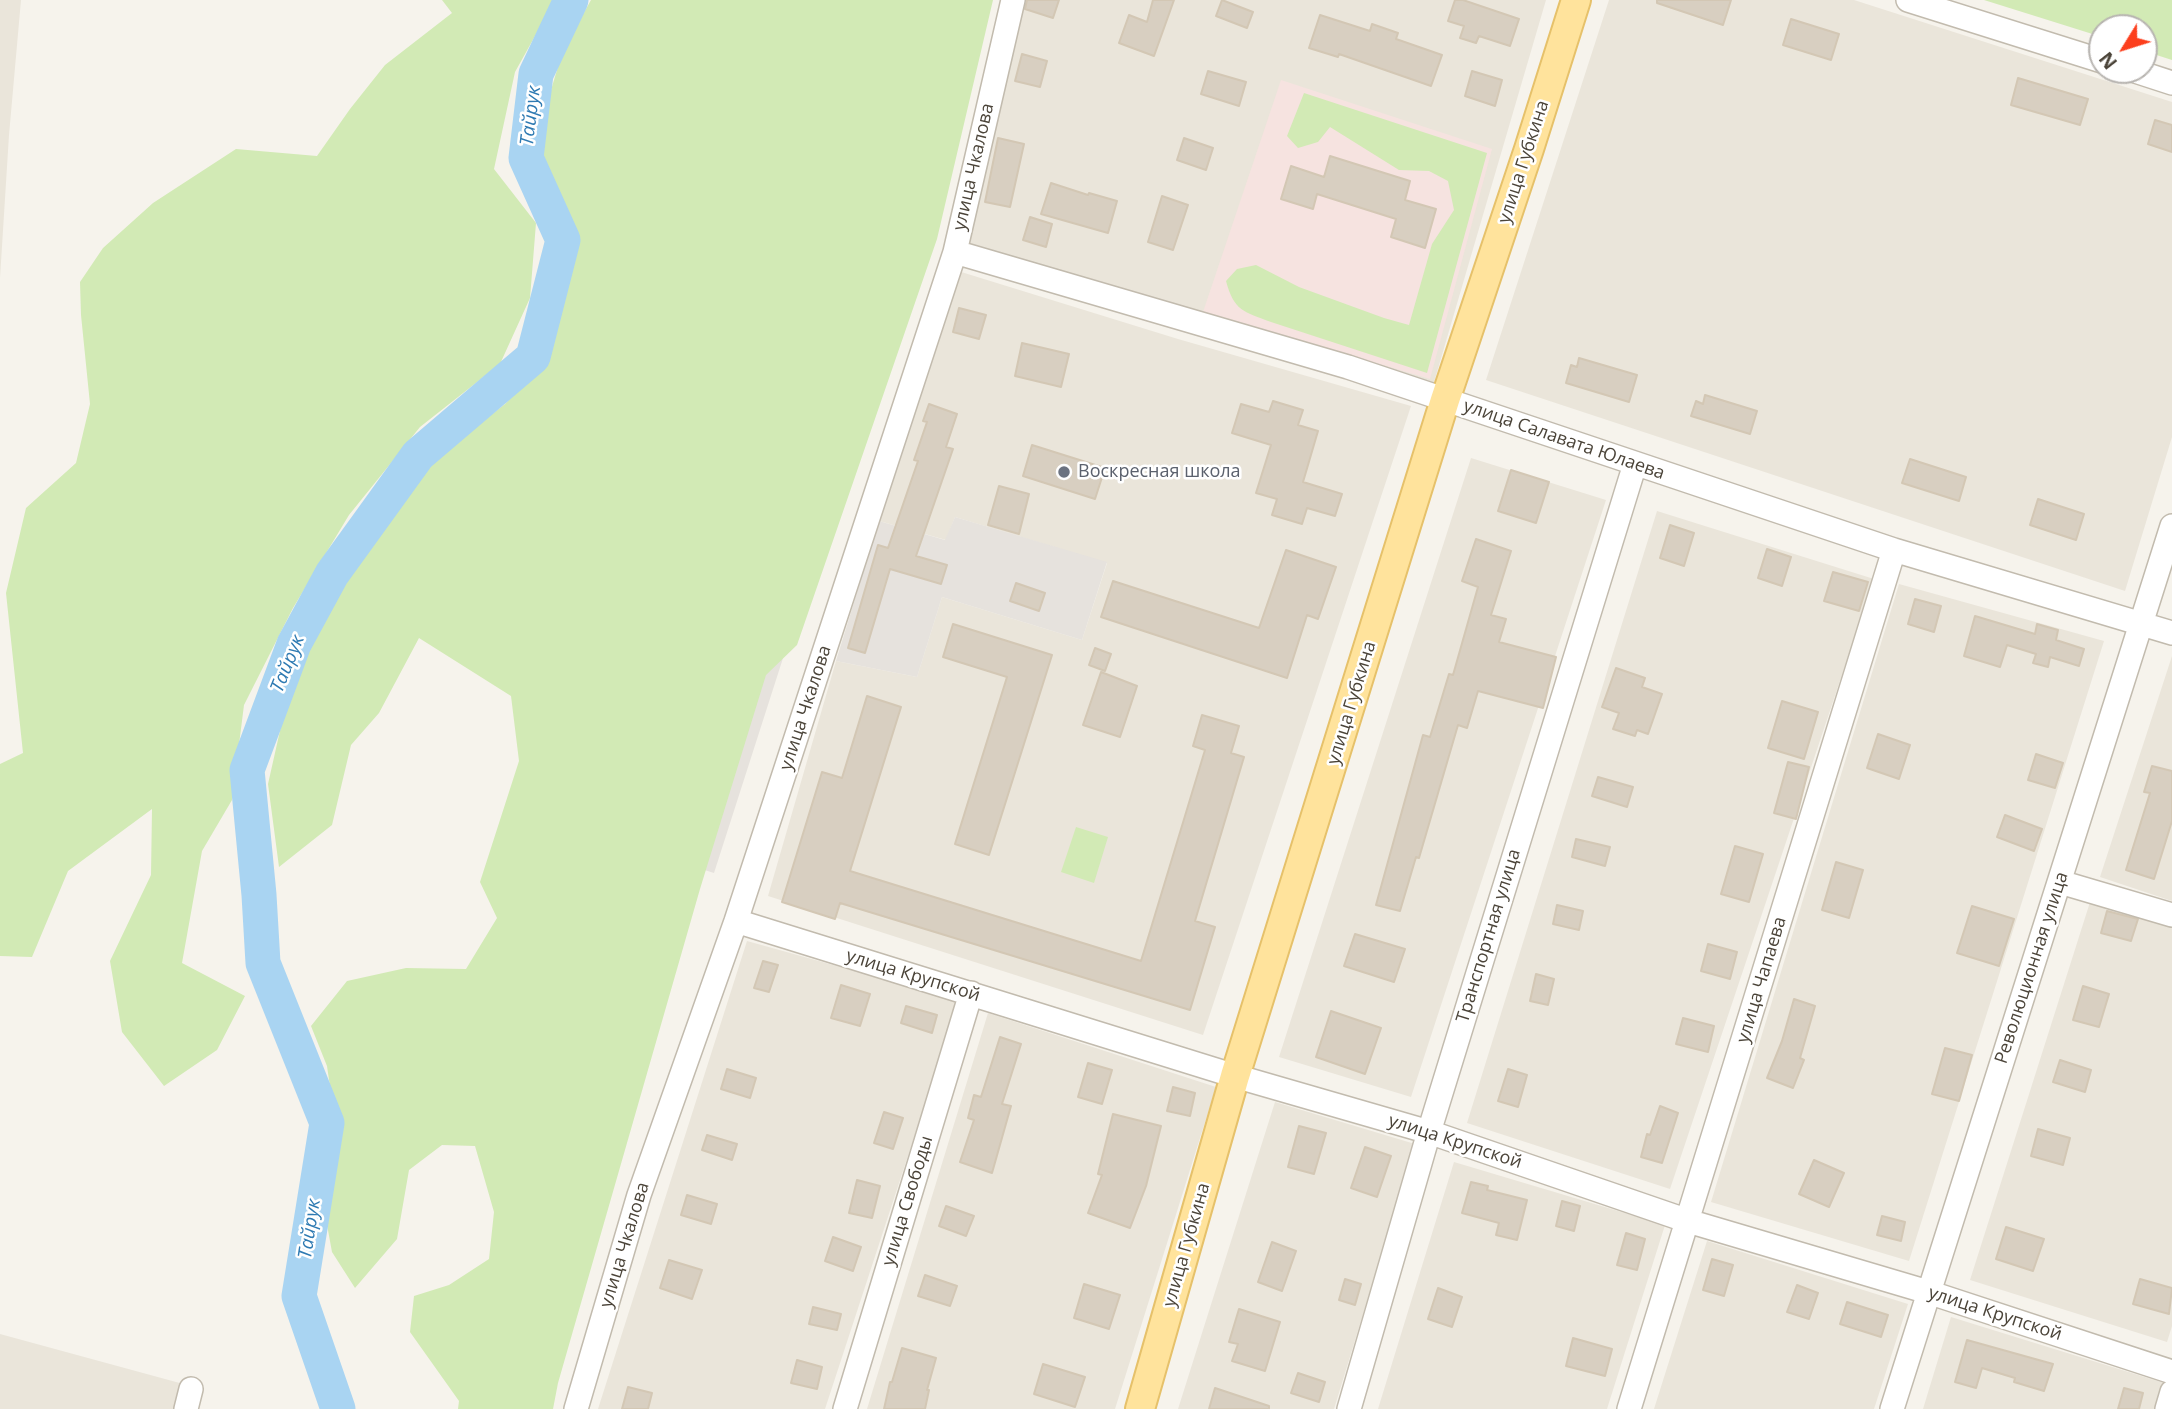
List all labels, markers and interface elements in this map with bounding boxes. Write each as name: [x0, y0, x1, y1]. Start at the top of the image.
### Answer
north arrow: [2088, 14, 2158, 84]
text: N: [2093, 47, 2123, 75]
water label: Тайрук: [516, 85, 546, 147]
street label: улица Губкина: [1494, 98, 1554, 226]
street label: улица Чкалова: [949, 101, 999, 233]
street label: улица Салавата Юлаева: [1461, 395, 1667, 485]
place label: Воскресная школа: [1078, 461, 1241, 483]
marker: Воскресная школа: [1056, 464, 1072, 480]
water label: Тайрук: [266, 632, 310, 696]
street label: улица Губкина: [1323, 639, 1381, 767]
street label: улица Чкалова: [776, 643, 836, 773]
street label: Транспортная улица: [1452, 847, 1526, 1025]
street label: Революционная улица: [1991, 869, 2073, 1067]
street label: улица Чапаева: [1733, 914, 1791, 1046]
street label: улица Крупской: [843, 945, 983, 1007]
street label: улица Крупской: [1386, 1110, 1524, 1174]
street label: улица Свободы: [878, 1133, 938, 1269]
street label: улица Чкалова: [596, 1180, 654, 1310]
street label: улица Губкина: [1159, 1181, 1215, 1309]
water label: Тайрук: [294, 1198, 326, 1260]
street label: улица Крупской: [1926, 1282, 2064, 1346]

